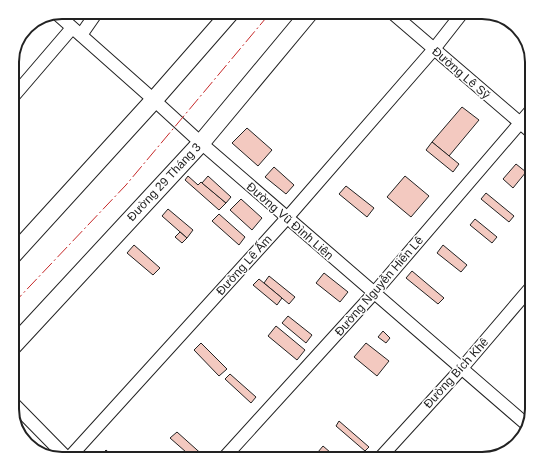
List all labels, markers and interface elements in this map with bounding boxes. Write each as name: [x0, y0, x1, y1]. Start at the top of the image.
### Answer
street label: Đường Lê Sỹ: [429, 44, 493, 102]
street label: Đường 29 Tháng 3: [124, 140, 204, 224]
street label: Đường Vũ Đình Liên: [244, 179, 336, 263]
street label: Đường Lê Ấm: [213, 231, 275, 298]
street label: Đường Nguyễn Hiến Lê: [331, 232, 426, 339]
street label: Đường Bích Khê: [421, 335, 492, 411]

